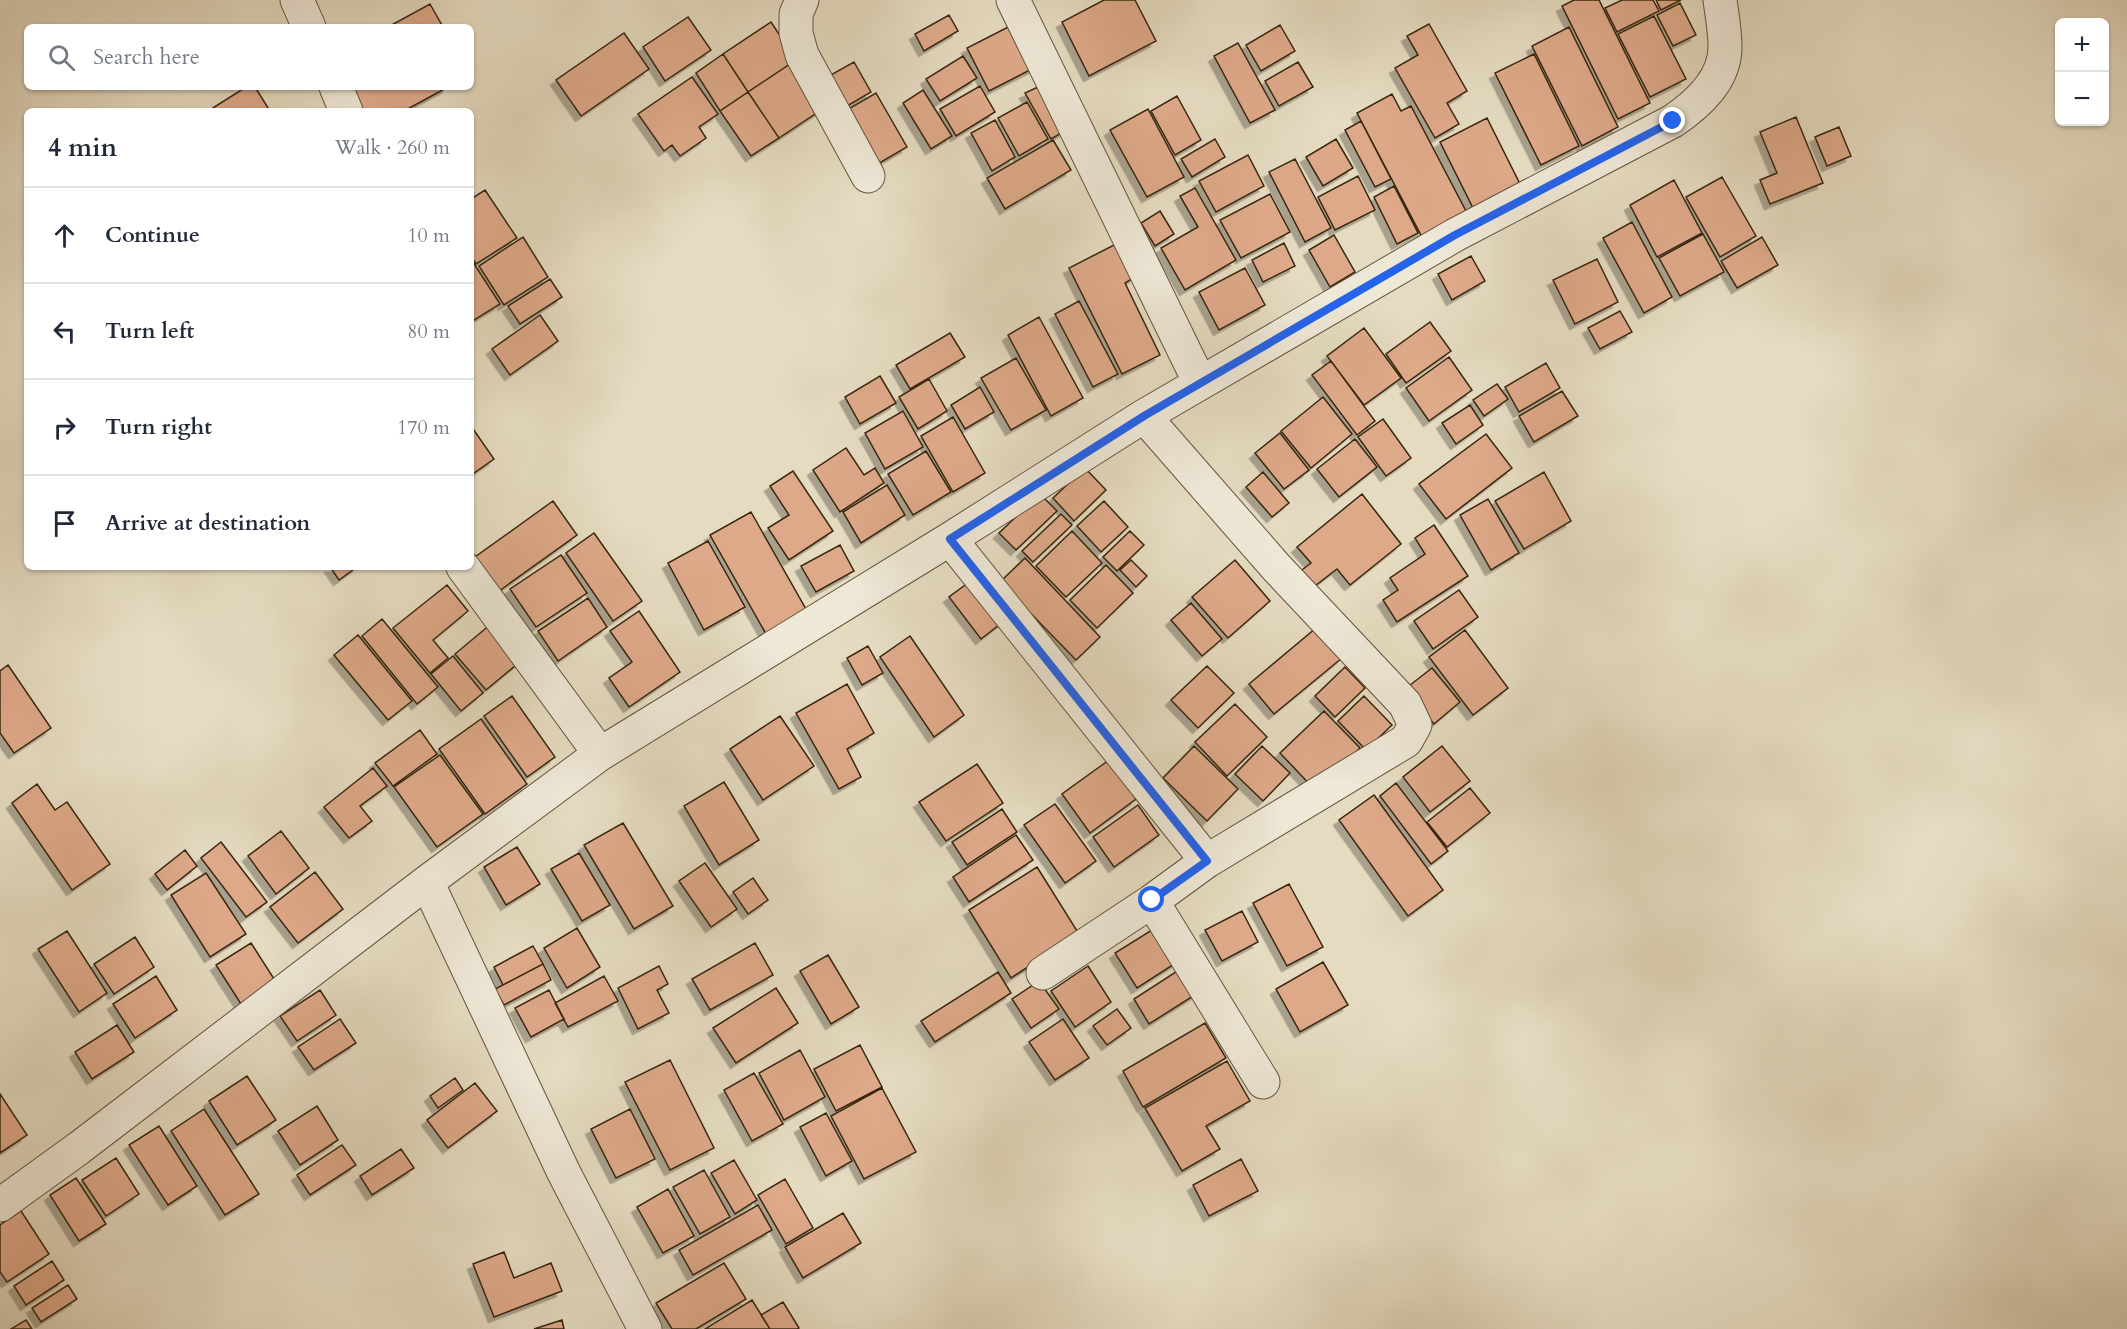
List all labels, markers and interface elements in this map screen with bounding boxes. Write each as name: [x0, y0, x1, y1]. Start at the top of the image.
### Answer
map controls: [2055, 18, 2109, 126]
button: +: [2055, 18, 2109, 72]
search box: [24, 24, 474, 90]
icon: search: [45, 41, 78, 74]
text: Search here: [93, 42, 200, 72]
button: −: [2055, 72, 2109, 126]
route end: [1659, 107, 1685, 133]
text: 4 min: [48, 130, 117, 165]
text: Walk · 260 m: [335, 134, 450, 161]
icon: ahead: [48, 219, 81, 252]
text: Continue: [105, 220, 200, 250]
text: 10 m: [407, 222, 450, 249]
icon: left: [48, 315, 81, 348]
text: Turn left: [105, 316, 194, 346]
text: 80 m: [407, 318, 450, 345]
icon: right: [48, 411, 81, 444]
text: Turn right: [105, 412, 212, 442]
text: 170 m: [397, 414, 450, 441]
icon: arrive: [48, 507, 81, 540]
text: Arrive at destination: [105, 508, 310, 538]
route start: [1138, 886, 1164, 912]

